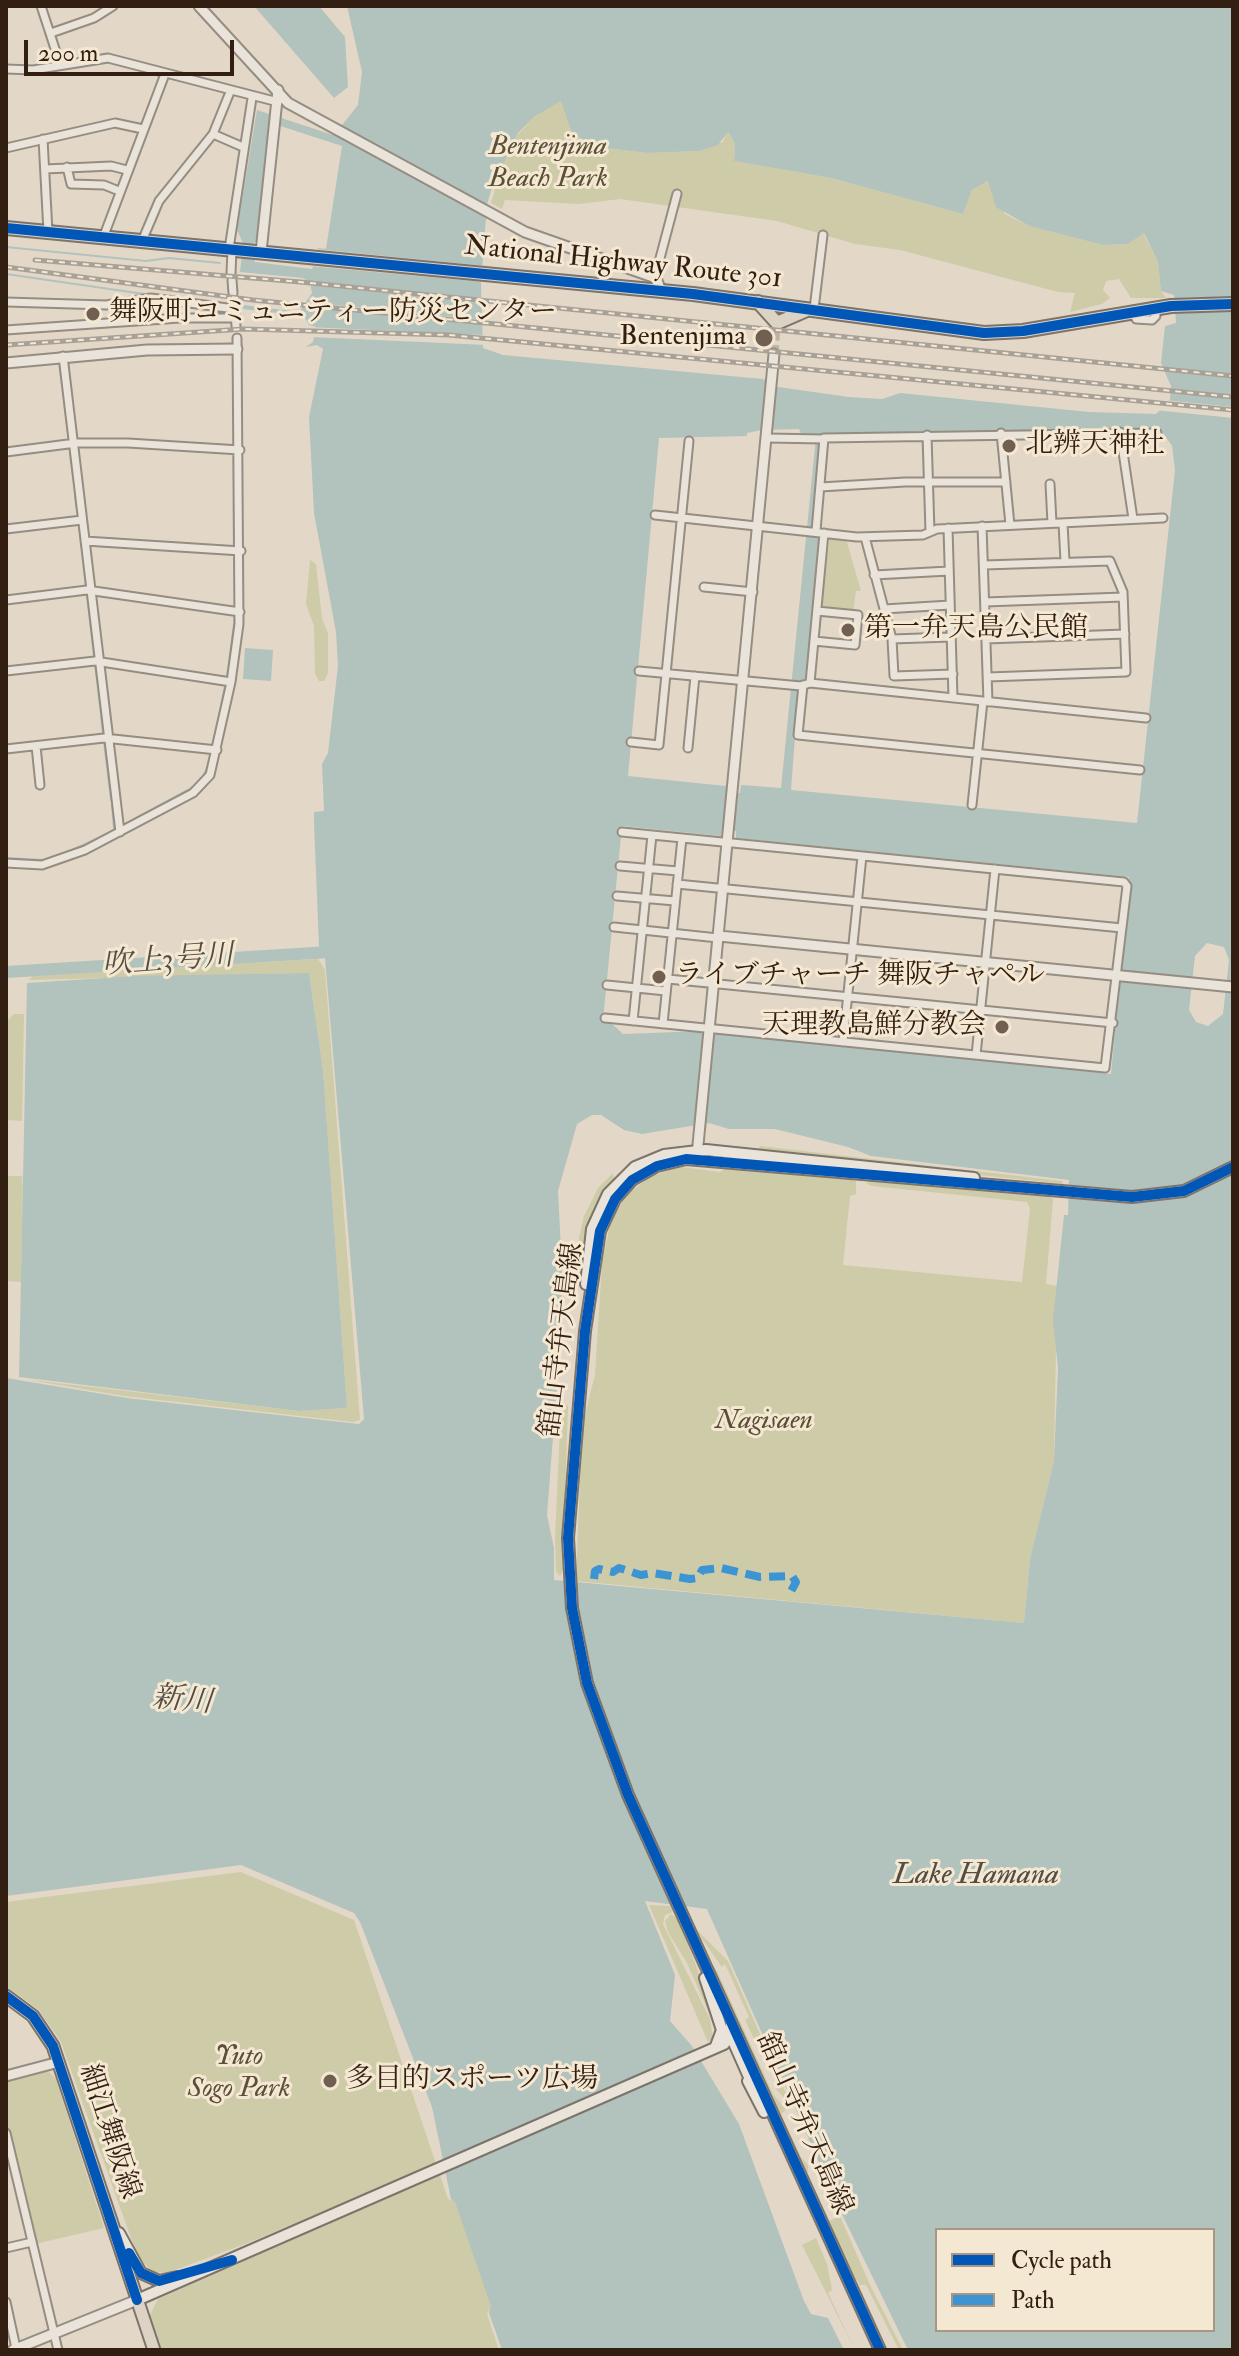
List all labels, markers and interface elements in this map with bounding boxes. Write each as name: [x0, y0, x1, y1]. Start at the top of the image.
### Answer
scale bar: [28, 24, 238, 74]
text: 200 m: [38, 38, 98, 69]
park label: Bentenjima Beach Park: [488, 131, 608, 197]
street label: National Highway Route 301: [463, 231, 783, 297]
place label: 舞阪町コミュニティー防災センター: [109, 297, 557, 331]
marker: 舞阪町コミュニティー防災センター: [84, 305, 102, 323]
place label: Bentenjima: [619, 321, 746, 355]
marker: Bentenjima: [753, 327, 775, 349]
place label: 北辨天神社: [1025, 429, 1165, 463]
marker: 北辨天神社: [1000, 437, 1018, 455]
place label: 第一弁天島公民館: [864, 613, 1088, 647]
marker: 第一弁天島公民館: [839, 621, 857, 639]
water label: 吹上3号川: [101, 939, 235, 985]
place label: ライブチャーチ 舞阪チャペル: [675, 960, 1045, 994]
marker: ライブチャーチ 舞阪チャペル: [650, 968, 668, 986]
place label: 天理教島鮮分教会: [762, 1010, 986, 1044]
marker: 天理教島鮮分教会: [993, 1018, 1011, 1036]
street label: 舘山寺弁天島線: [534, 1241, 592, 1439]
park label: Nagisaen: [715, 1405, 813, 1439]
water label: 新川: [151, 1681, 213, 1723]
water label: Lake Hamana: [893, 1859, 1059, 1895]
street label: 舘山寺弁天島線: [748, 2028, 858, 2220]
park label: Yuto Sogo Park: [188, 2041, 290, 2107]
street label: 細江舞阪線: [70, 2060, 146, 2204]
place label: 多目的スポーツ広場: [346, 2064, 598, 2098]
marker: 多目的スポーツ広場: [321, 2072, 339, 2090]
legend: [935, 2228, 1215, 2332]
text: Cycle path: [1011, 2245, 1112, 2276]
text: Path: [1011, 2285, 1055, 2316]

